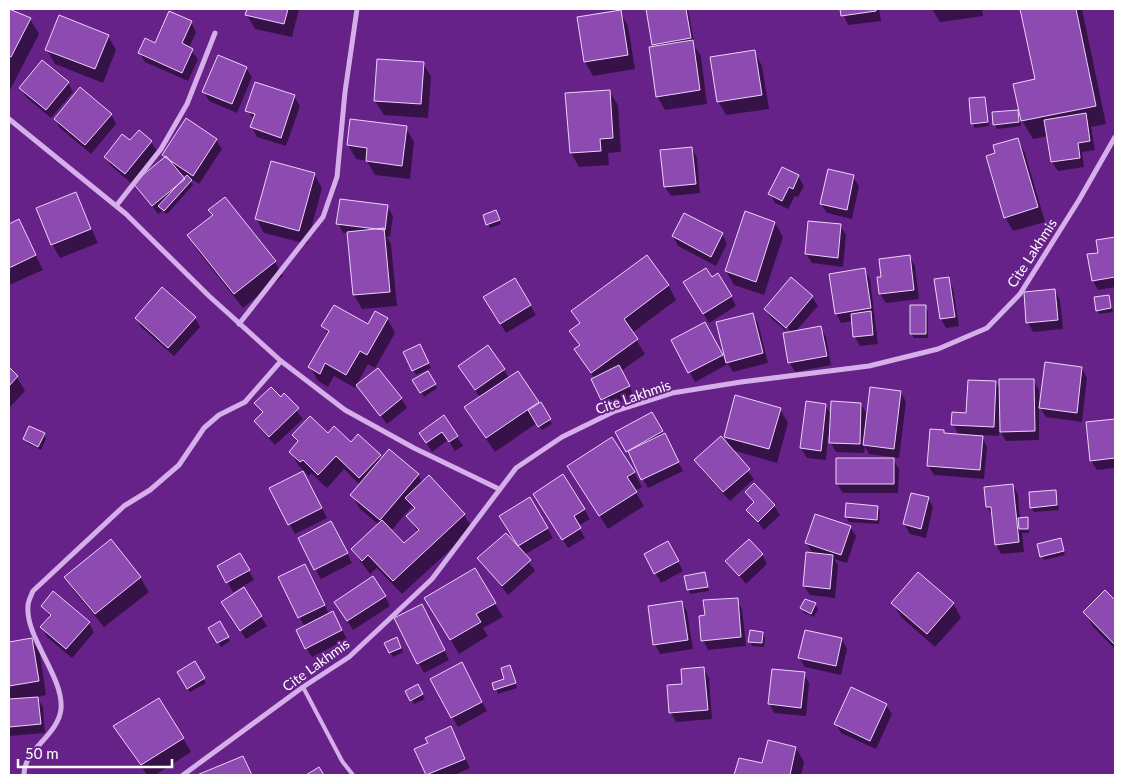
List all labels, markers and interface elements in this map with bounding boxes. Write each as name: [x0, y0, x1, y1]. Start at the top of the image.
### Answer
street label: Cite Lakhmis: [1003, 215, 1060, 290]
street label: Cite Lakhmis: [593, 376, 673, 417]
street label: Cite Lakhmis: [279, 635, 353, 695]
scale bar: [18, 736, 171, 768]
text: 50 m: [25, 744, 59, 762]

